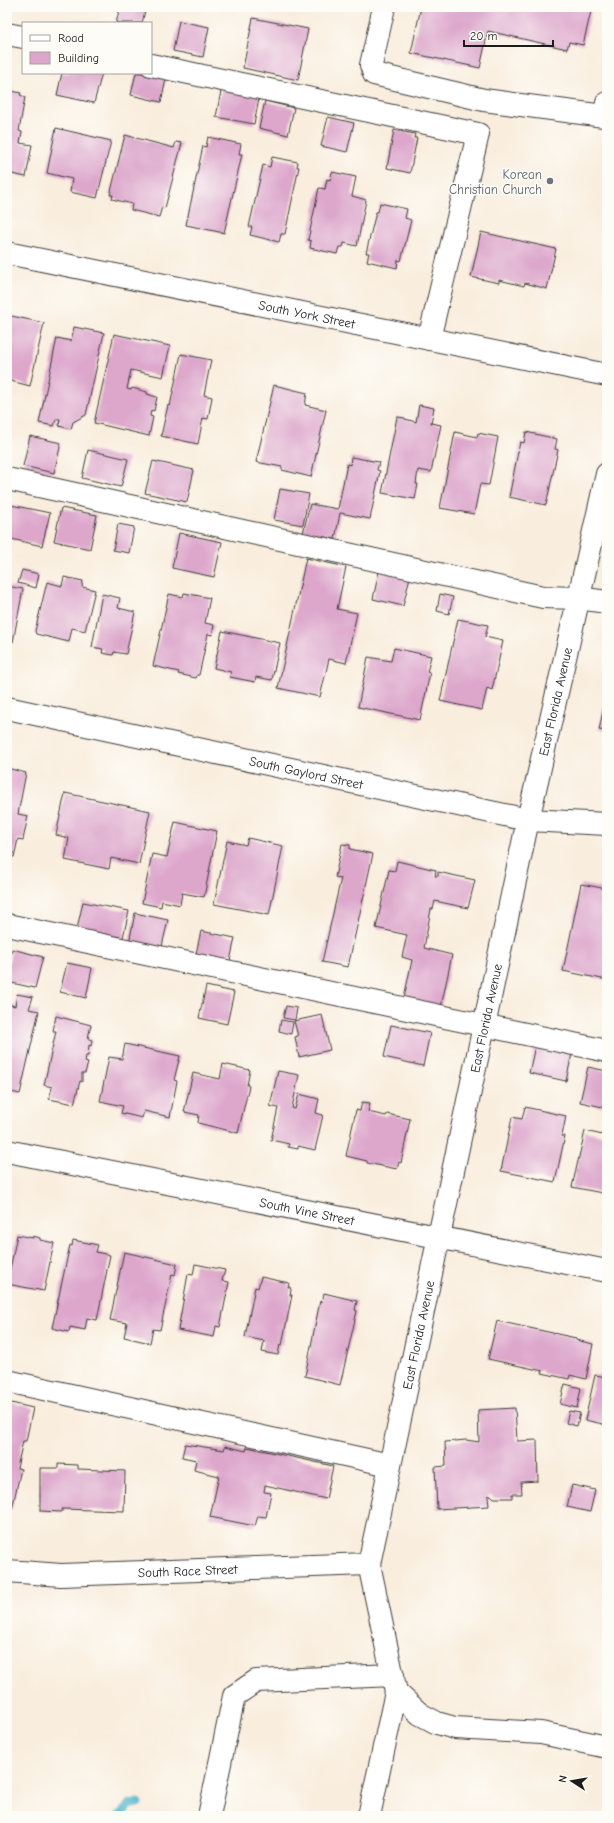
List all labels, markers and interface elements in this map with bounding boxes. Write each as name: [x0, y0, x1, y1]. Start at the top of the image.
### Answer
legend: [22, 22, 152, 74]
scale bar: [464, 22, 553, 48]
text: 20 m: [470, 29, 498, 43]
text: Road: [58, 31, 84, 45]
text: Building: [58, 51, 99, 65]
place label: Korean Christian Church: [449, 167, 542, 197]
marker: Korean Christian Church: [545, 176, 555, 186]
street label: South York Street: [257, 297, 358, 331]
street label: East Florida Avenue: [535, 645, 575, 757]
street label: South Gaylord Street: [248, 753, 366, 792]
street label: East Florida Avenue: [467, 962, 505, 1074]
street label: South Vine Street: [258, 1194, 357, 1228]
street label: East Florida Avenue: [399, 1279, 437, 1391]
street label: South Race Street: [138, 1561, 239, 1580]
north arrow: [552, 1761, 592, 1801]
text: N: [556, 1774, 570, 1784]

